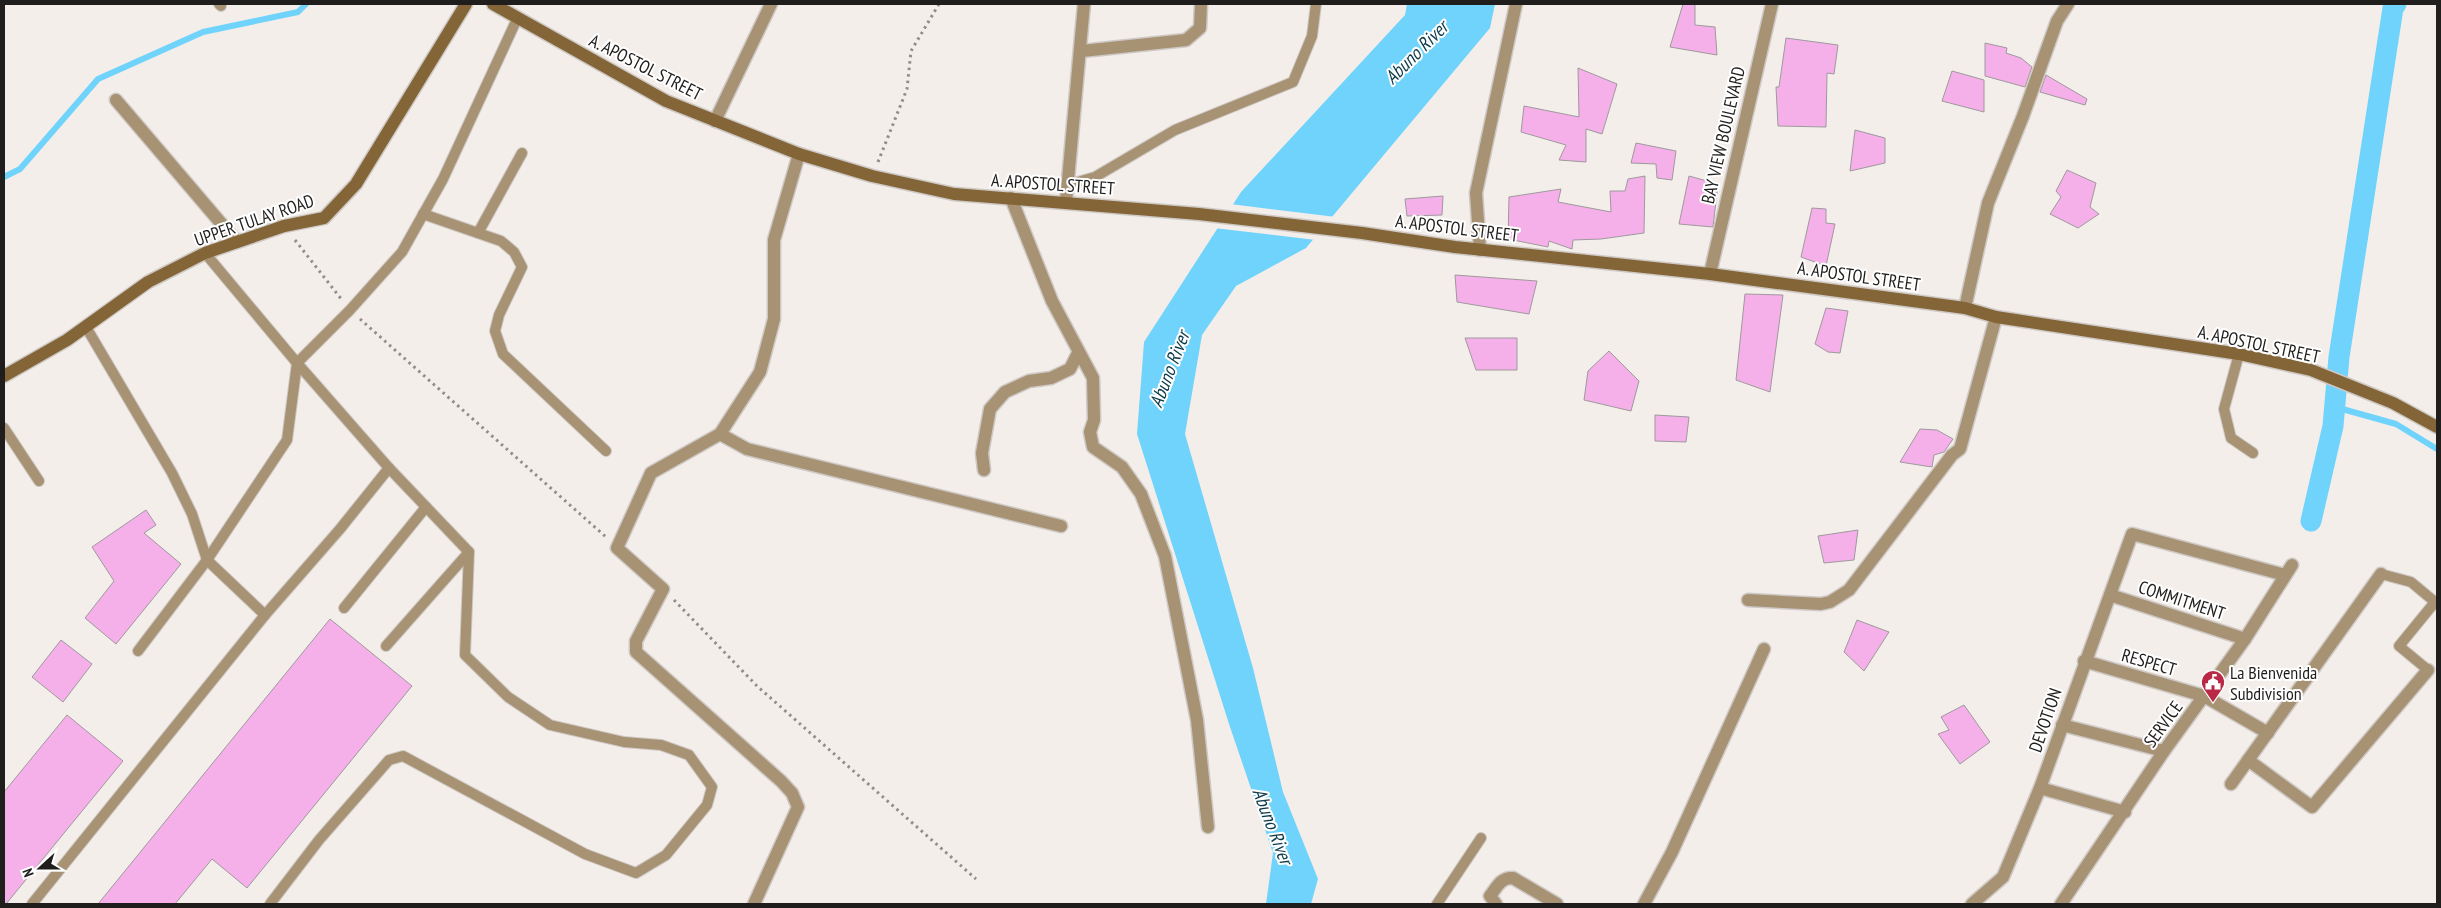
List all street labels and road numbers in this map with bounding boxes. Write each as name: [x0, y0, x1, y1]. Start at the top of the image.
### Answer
street label: A. APOSTOL STREET: [586, 29, 706, 105]
street label: BAY VIEW BOULEVARD: [1696, 64, 1750, 206]
street label: A. APOSTOL STREET: [990, 168, 1116, 200]
street label: UPPER TULAY ROAD: [191, 189, 317, 251]
street label: A. APOSTOL STREET: [1394, 209, 1520, 247]
street label: A. APOSTOL STREET: [1796, 256, 1922, 296]
street label: A. APOSTOL STREET: [2196, 320, 2322, 368]
street label: COMMITMENT: [2136, 575, 2228, 625]
street label: RESPECT: [2119, 643, 2179, 681]
street label: DEVOTION: [2023, 685, 2067, 755]
street label: SERVICE: [2138, 696, 2188, 752]

